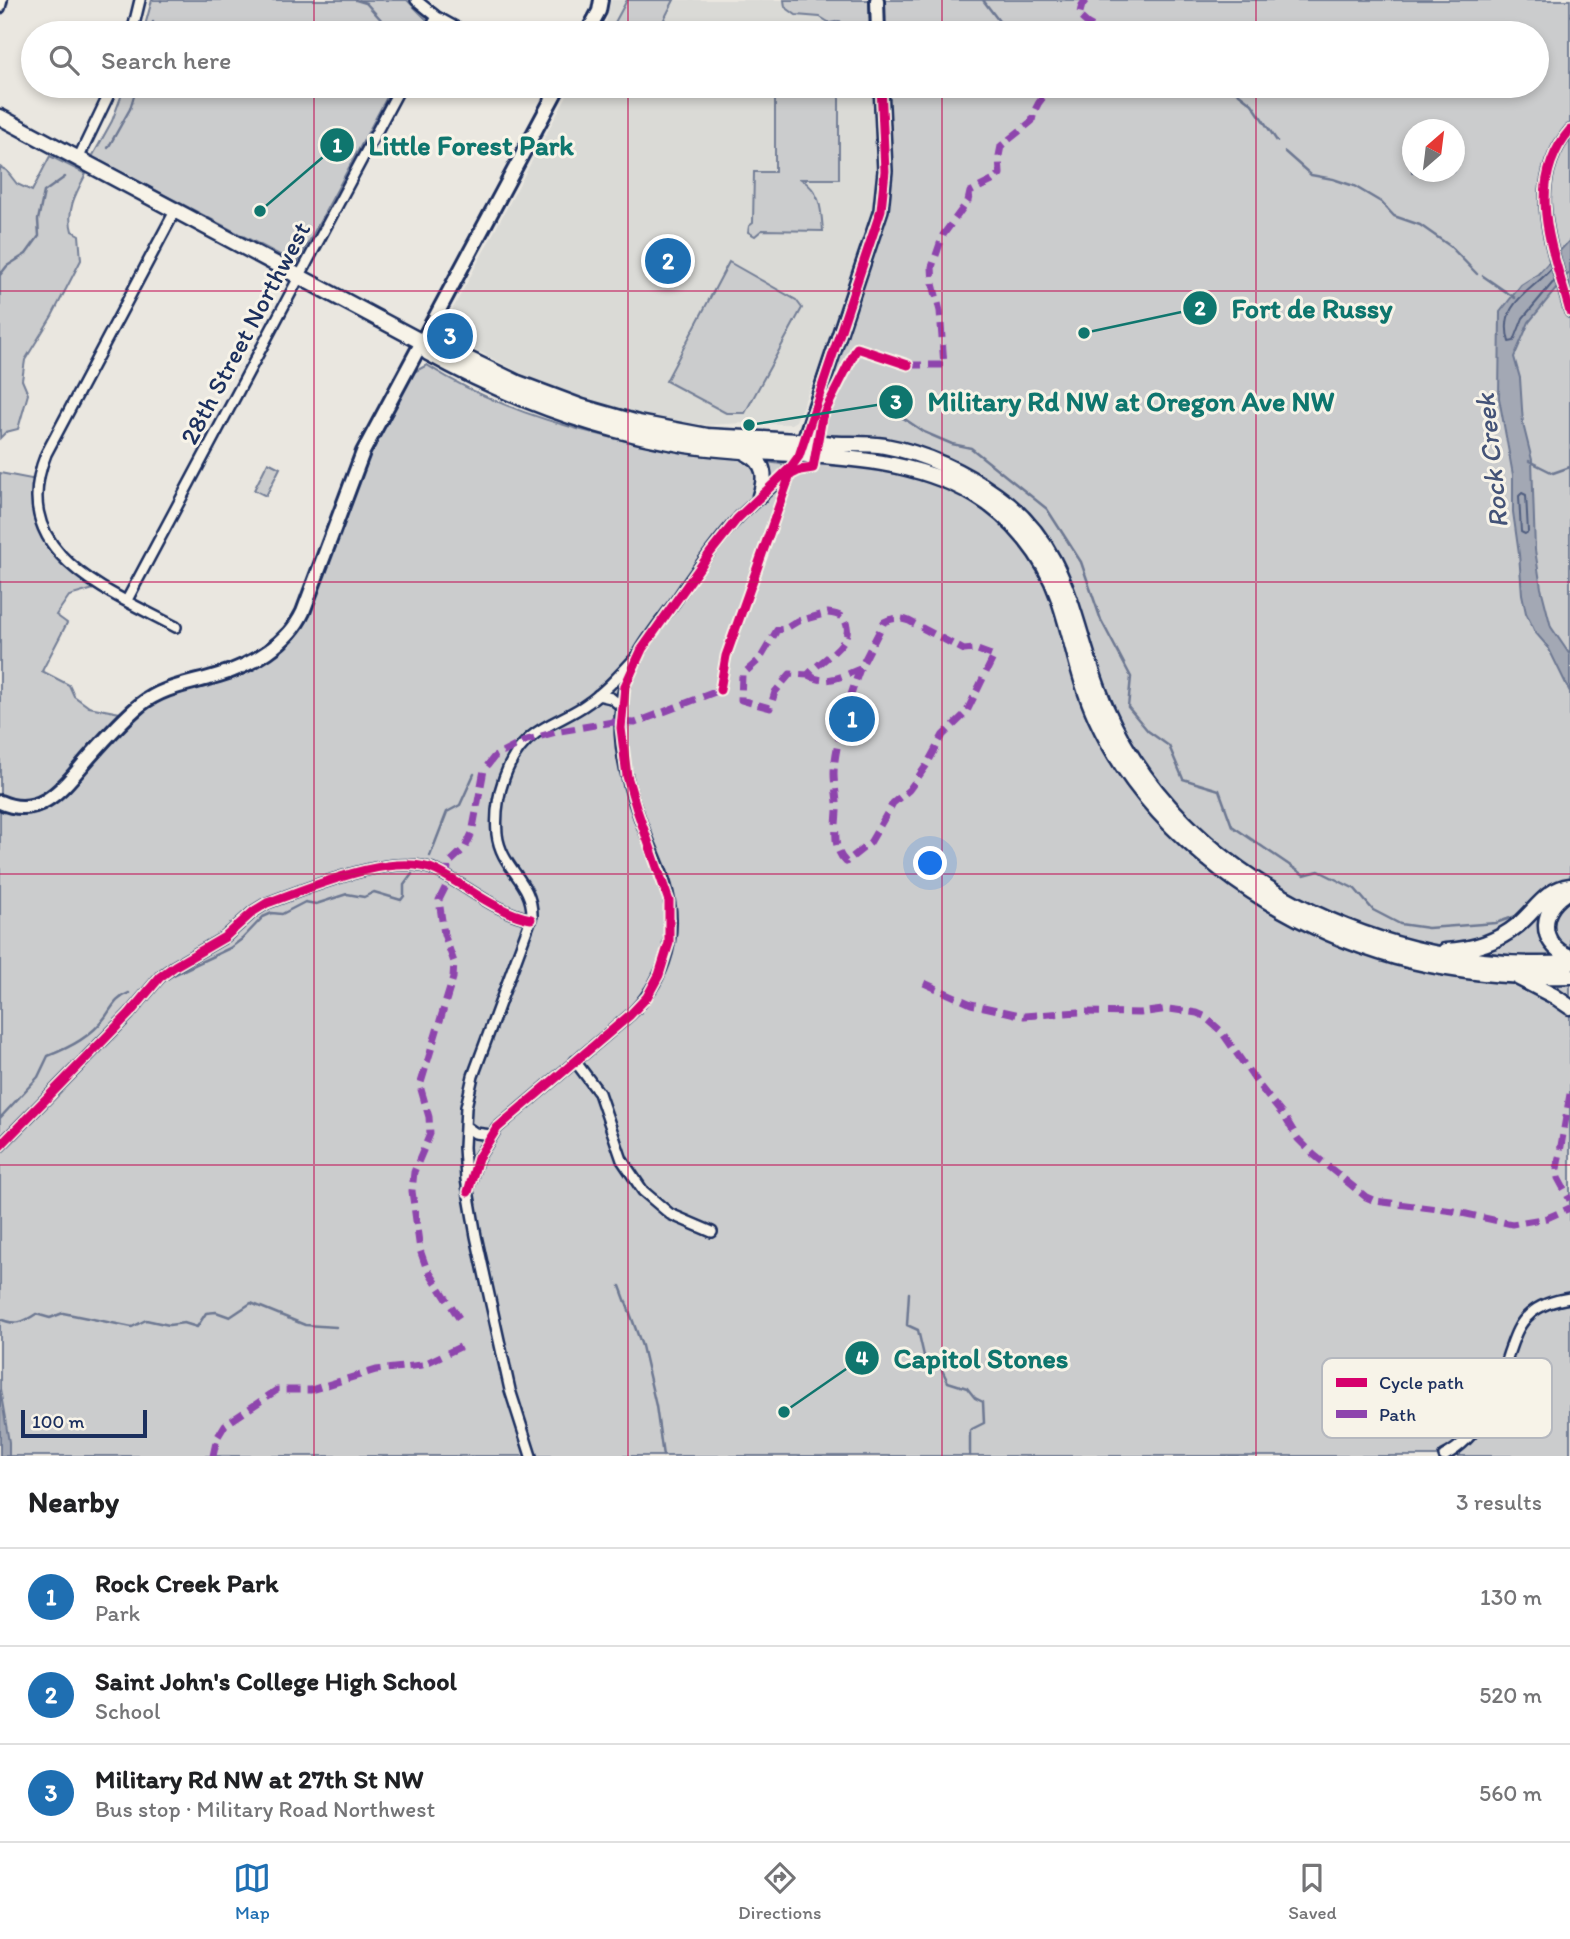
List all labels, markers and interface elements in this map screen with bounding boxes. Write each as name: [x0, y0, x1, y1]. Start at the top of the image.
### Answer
search box: [21, 21, 1549, 98]
icon: search: [45, 41, 83, 79]
text: Search here: [101, 44, 231, 76]
north arrow: [1402, 119, 1465, 182]
callout: Little Forest Park: [319, 121, 587, 170]
text: Little Forest Park: [368, 128, 574, 162]
text: 1: [332, 132, 342, 157]
street label: 28th Street Northwest: [173, 216, 317, 450]
pin: 2: [645, 235, 691, 287]
callout: Fort de Russy: [1182, 283, 1407, 332]
text: Fort de Russy: [1231, 291, 1393, 325]
text: 2: [1194, 295, 1206, 320]
pin: 3: [427, 310, 473, 362]
callout: Military Rd NW at Oregon Ave NW: [878, 377, 1349, 426]
text: Military Rd NW at Oregon Ave NW: [928, 384, 1335, 418]
text: 3: [890, 389, 902, 414]
water label: Rock Creek: [1467, 390, 1515, 530]
pin: 1: [829, 693, 875, 745]
your location: [913, 846, 947, 880]
callout: Capitol Stones: [844, 1334, 1082, 1383]
text: Capitol Stones: [894, 1341, 1068, 1375]
text: 4: [856, 1345, 869, 1370]
legend: [1322, 1358, 1552, 1438]
text: Cycle path: [1379, 1371, 1464, 1394]
text: Path: [1379, 1403, 1416, 1426]
scale bar: [21, 1407, 147, 1439]
text: 100 m: [32, 1410, 84, 1433]
text: Nearby: [28, 1483, 119, 1520]
text: 3 results: [1456, 1488, 1542, 1516]
text: Rock Creek Park: [95, 1567, 278, 1599]
text: 1: [46, 1583, 56, 1611]
text: 130 m: [1480, 1583, 1542, 1611]
text: Park: [95, 1599, 140, 1627]
text: Saint John's College High School: [95, 1665, 457, 1697]
text: 2: [45, 1681, 57, 1709]
text: 520 m: [1479, 1681, 1542, 1709]
text: School: [95, 1697, 160, 1725]
text: Military Rd NW at 27th St NW: [95, 1763, 423, 1795]
text: 3: [45, 1779, 57, 1807]
text: 560 m: [1479, 1779, 1542, 1807]
text: Bus stop · Military Road Northwest: [95, 1795, 435, 1823]
tab: Map: [233, 1859, 271, 1924]
tab: Directions: [738, 1859, 822, 1924]
tab: Saved: [1288, 1859, 1337, 1924]

